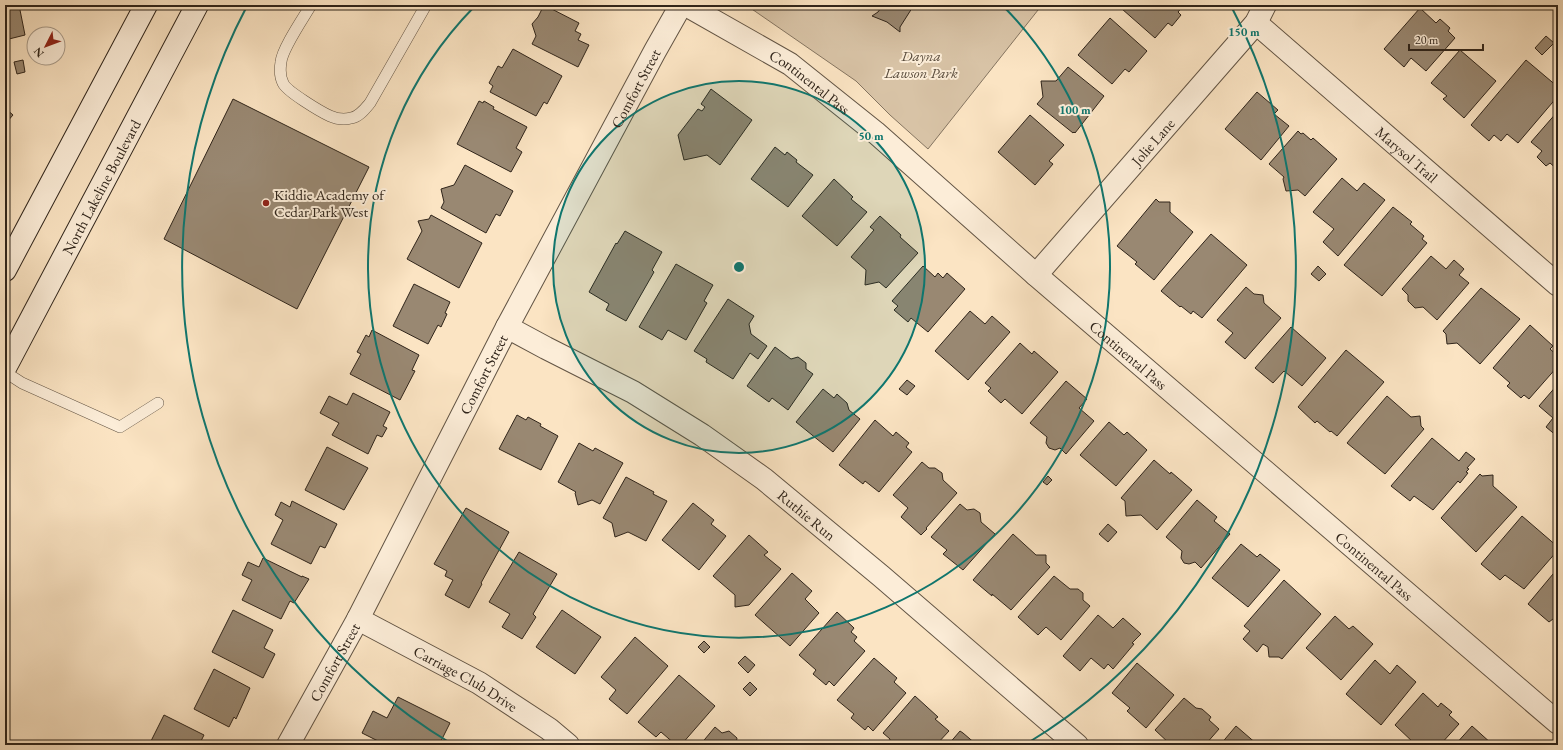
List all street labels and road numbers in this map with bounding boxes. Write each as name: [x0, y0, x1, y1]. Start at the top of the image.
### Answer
street label: Comfort Street: [606, 45, 664, 131]
street label: Continental Pass: [766, 45, 854, 118]
street label: Jolie Lane: [1125, 114, 1178, 171]
street label: North Lakeline Boulevard: [57, 116, 145, 258]
street label: Marysol Trail: [1372, 122, 1442, 187]
street label: Continental Pass: [1086, 316, 1172, 393]
street label: Comfort Street: [455, 331, 511, 417]
street label: Ruthie Run: [774, 485, 840, 544]
street label: Continental Pass: [1332, 527, 1418, 604]
street label: Comfort Street: [305, 619, 364, 705]
street label: Carriage Club Drive: [411, 641, 522, 715]

